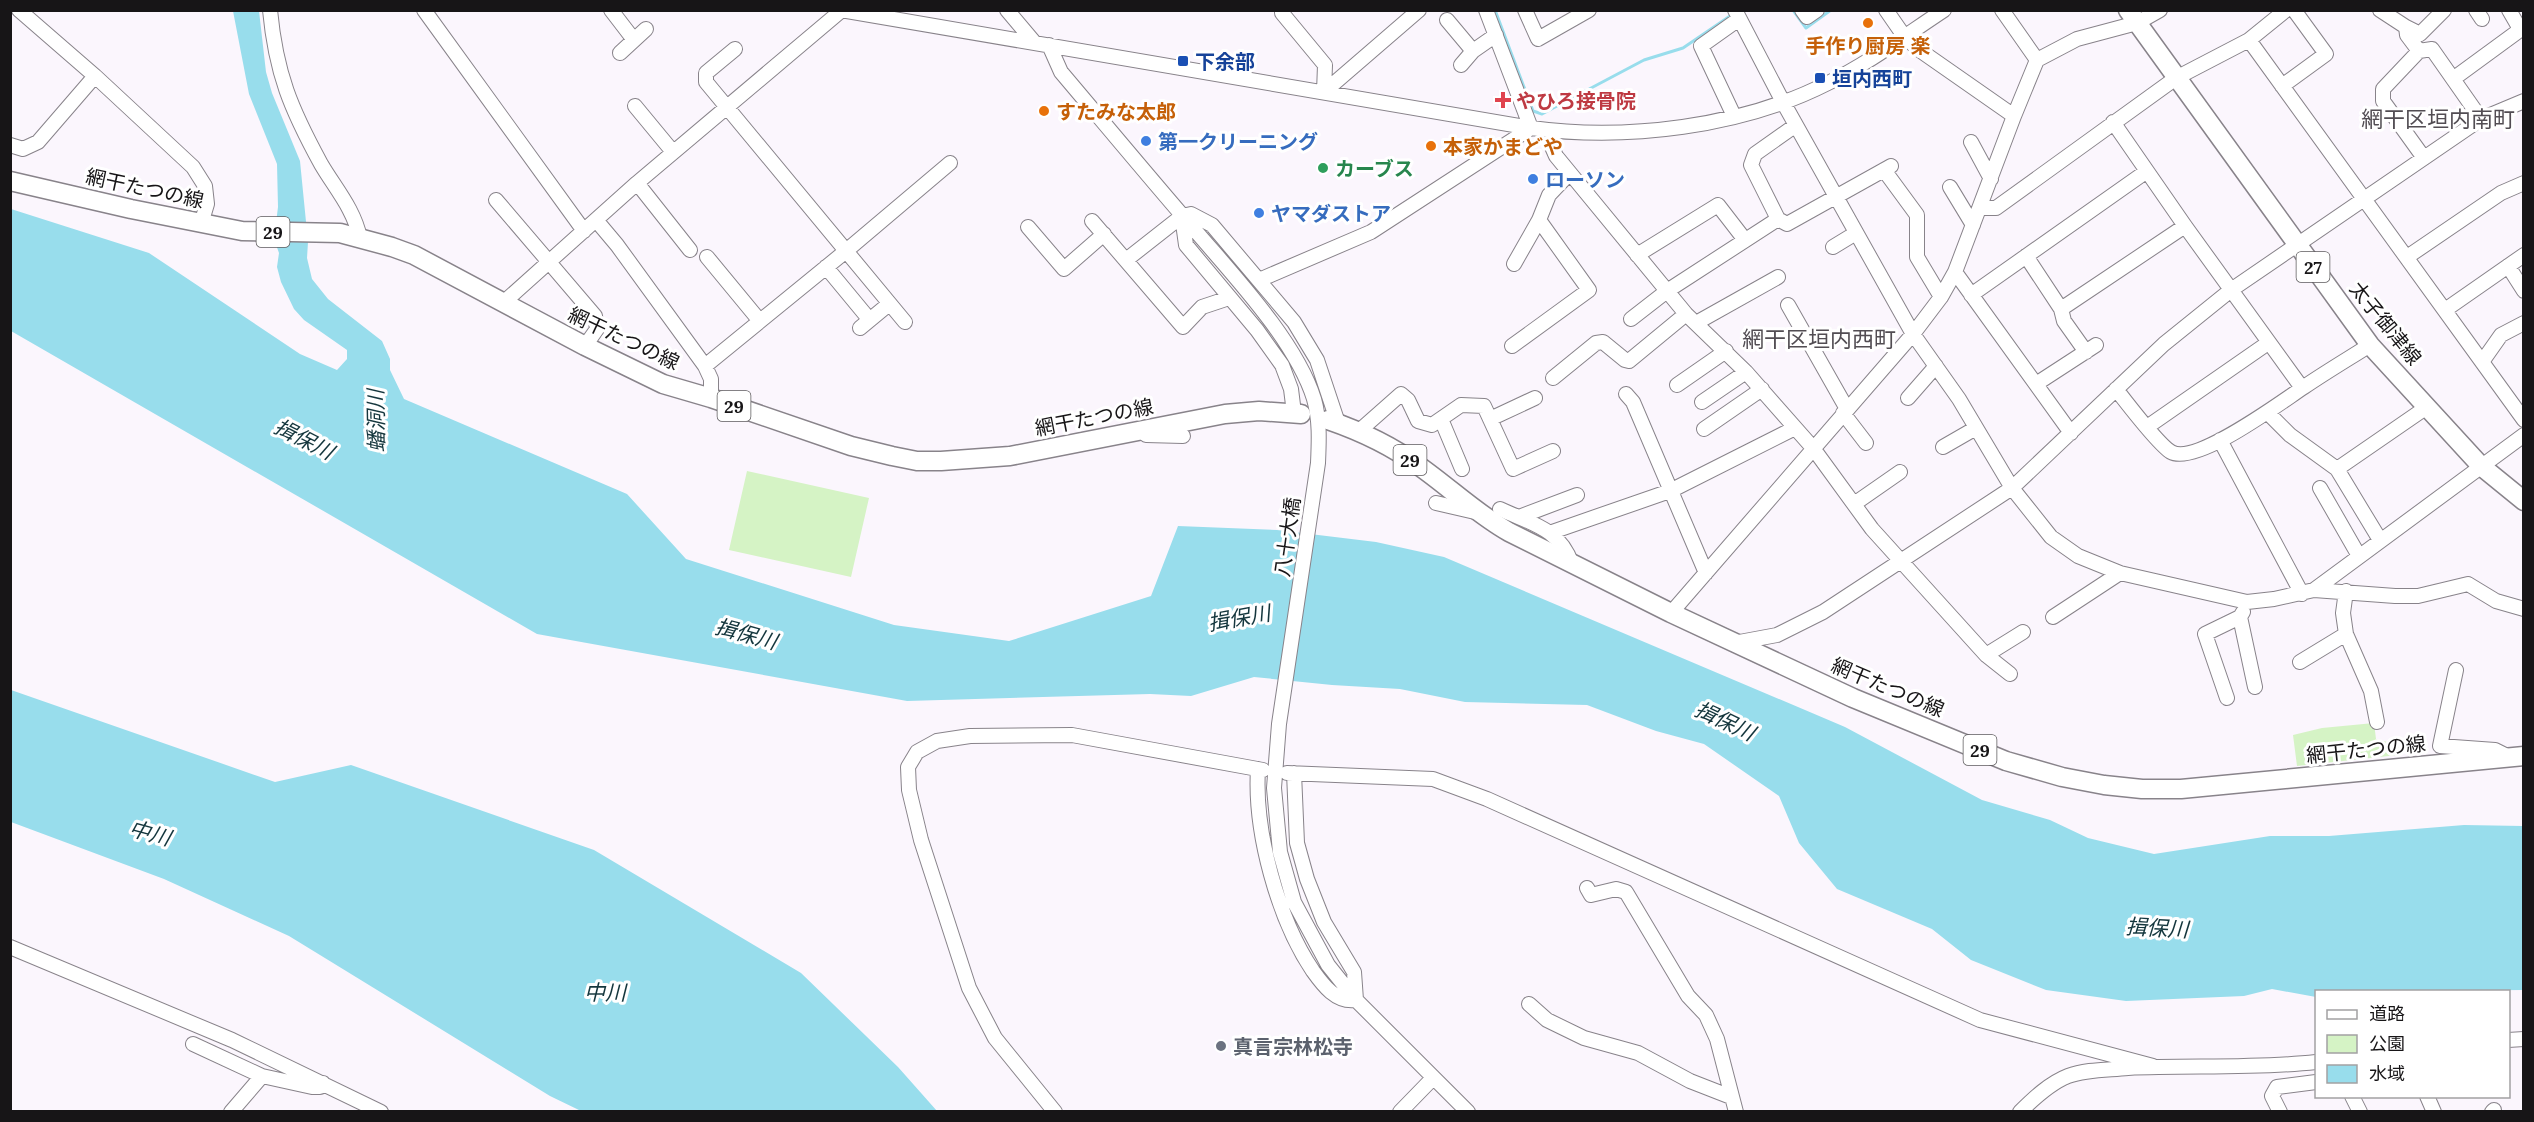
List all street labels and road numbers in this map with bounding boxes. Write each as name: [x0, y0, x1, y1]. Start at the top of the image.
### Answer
street label: 網干たつの線: [84, 163, 206, 213]
road number: 29: [256, 217, 290, 247]
road number: 27: [2296, 252, 2330, 282]
street label: 太子御津線: [2345, 276, 2427, 370]
street label: 網干たつの線: [564, 301, 684, 375]
road number: 29: [718, 391, 750, 421]
street label: 網干たつの線: [1033, 393, 1155, 441]
road number: 29: [1394, 445, 1426, 475]
street label: 八十大橋: [1269, 496, 1305, 578]
street label: 網干たつの線: [1828, 652, 1948, 722]
street label: 網干たつの線: [2305, 730, 2427, 768]
road number: 29: [1964, 735, 1996, 765]

